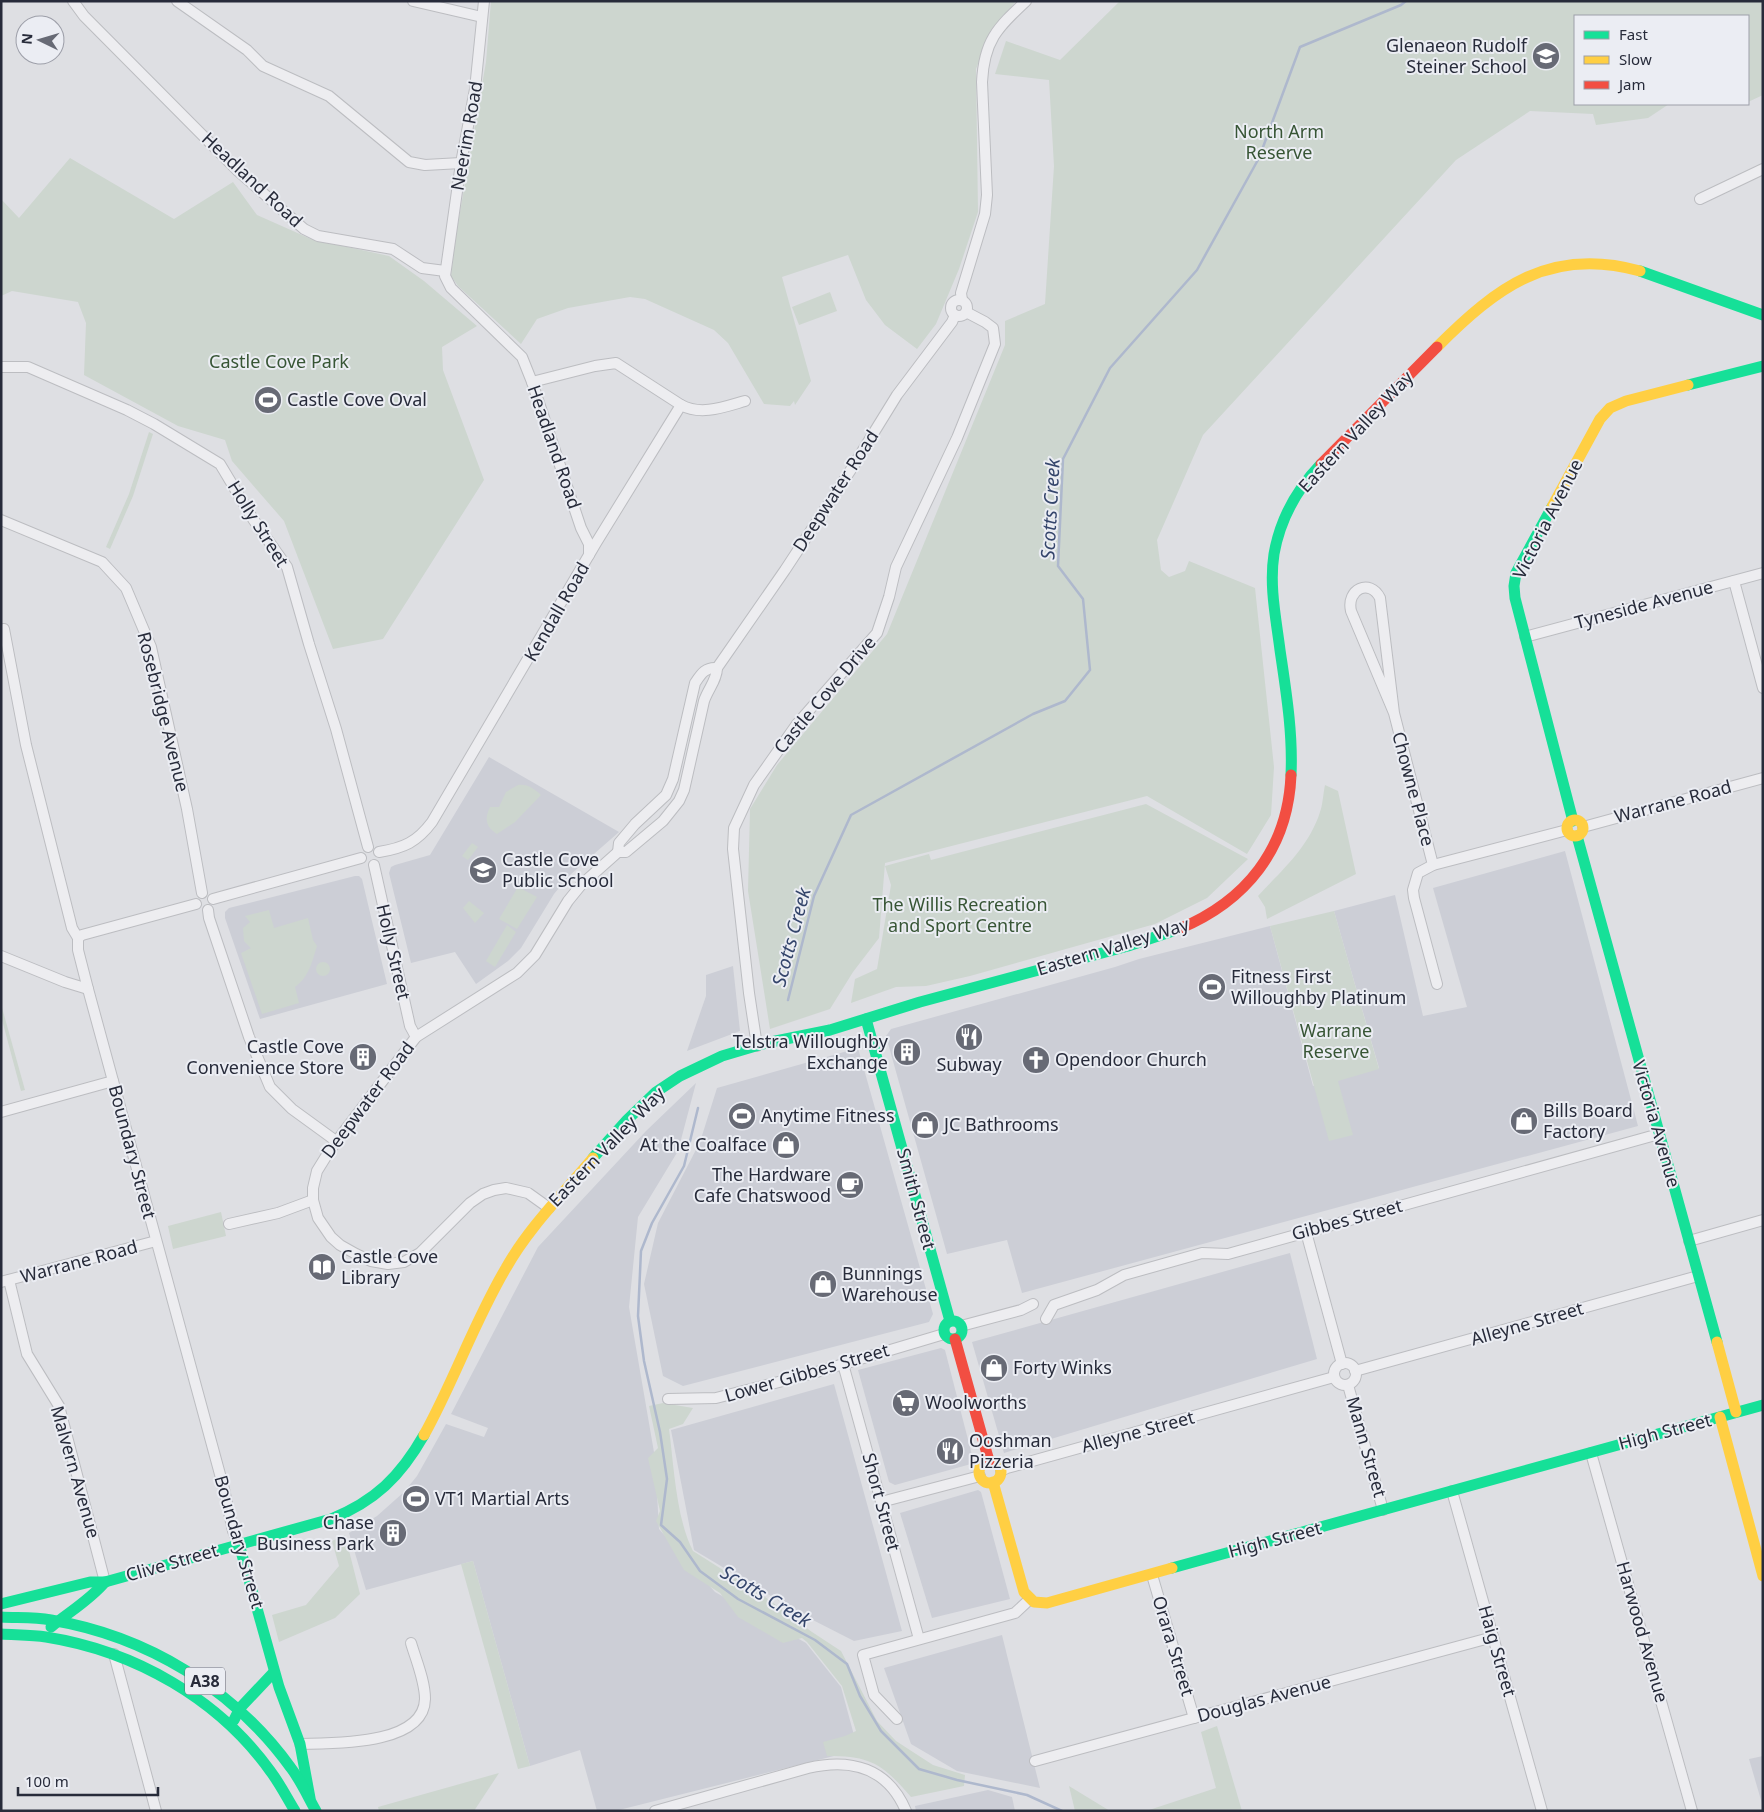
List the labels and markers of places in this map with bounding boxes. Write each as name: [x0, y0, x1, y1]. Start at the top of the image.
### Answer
place label: Glenaeon Rudolf Steiner School: [1386, 33, 1528, 78]
school or university icon: Glenaeon Rudolf Steiner School: [1531, 41, 1561, 71]
sports icon: Castle Cove Oval: [253, 385, 283, 415]
place label: Castle Cove Oval: [287, 387, 427, 411]
place label: Castle Cove Public School: [502, 847, 614, 892]
school or university icon: Castle Cove Public School: [468, 855, 498, 885]
place label: Fitness First Willoughby Platinum: [1231, 964, 1406, 1009]
sports icon: Fitness First Willoughby Platinum: [1197, 972, 1227, 1002]
restaurant icon: Subway: [954, 1022, 984, 1052]
place label: Telstra Willoughby Exchange: [733, 1029, 889, 1074]
place label: Castle Cove Convenience Store: [186, 1034, 344, 1079]
building icon: Telstra Willoughby Exchange: [892, 1037, 922, 1067]
building icon: Castle Cove Convenience Store: [348, 1042, 378, 1072]
church icon: Opendoor Church: [1021, 1045, 1051, 1075]
place label: Opendoor Church: [1055, 1047, 1207, 1071]
place label: Subway: [936, 1052, 1002, 1076]
place label: Bills Board Factory: [1543, 1098, 1633, 1143]
sports icon: Anytime Fitness: [727, 1101, 757, 1131]
place label: Anytime Fitness: [761, 1103, 895, 1127]
shop icon: Bills Board Factory: [1509, 1106, 1539, 1136]
shop icon: JC Bathrooms: [910, 1110, 940, 1140]
place label: JC Bathrooms: [942, 1112, 1059, 1136]
shop icon: At the Coalface: [771, 1130, 801, 1160]
place label: At the Coalface: [640, 1132, 767, 1156]
place label: The Hardware Cafe Chatswood: [694, 1162, 831, 1207]
cafe icon: The Hardware Cafe Chatswood: [835, 1170, 865, 1200]
place label: Castle Cove Library: [341, 1244, 438, 1289]
library icon: Castle Cove Library: [307, 1252, 337, 1282]
place label: Bunnings Warehouse: [842, 1261, 938, 1306]
shop icon: Bunnings Warehouse: [808, 1269, 838, 1299]
shop icon: Forty Winks: [979, 1353, 1009, 1383]
place label: Forty Winks: [1013, 1355, 1112, 1379]
supermarket icon: Woolworths: [891, 1388, 921, 1418]
place label: Woolworths: [925, 1390, 1027, 1414]
place label: Ooshman Pizzeria: [969, 1428, 1052, 1473]
restaurant icon: Ooshman Pizzeria: [935, 1436, 965, 1466]
sports icon: VT1 Martial Arts: [401, 1484, 431, 1514]
place label: VT1 Martial Arts: [435, 1486, 569, 1510]
place label: Chase Business Park: [257, 1510, 374, 1555]
building icon: Chase Business Park: [378, 1518, 408, 1548]

